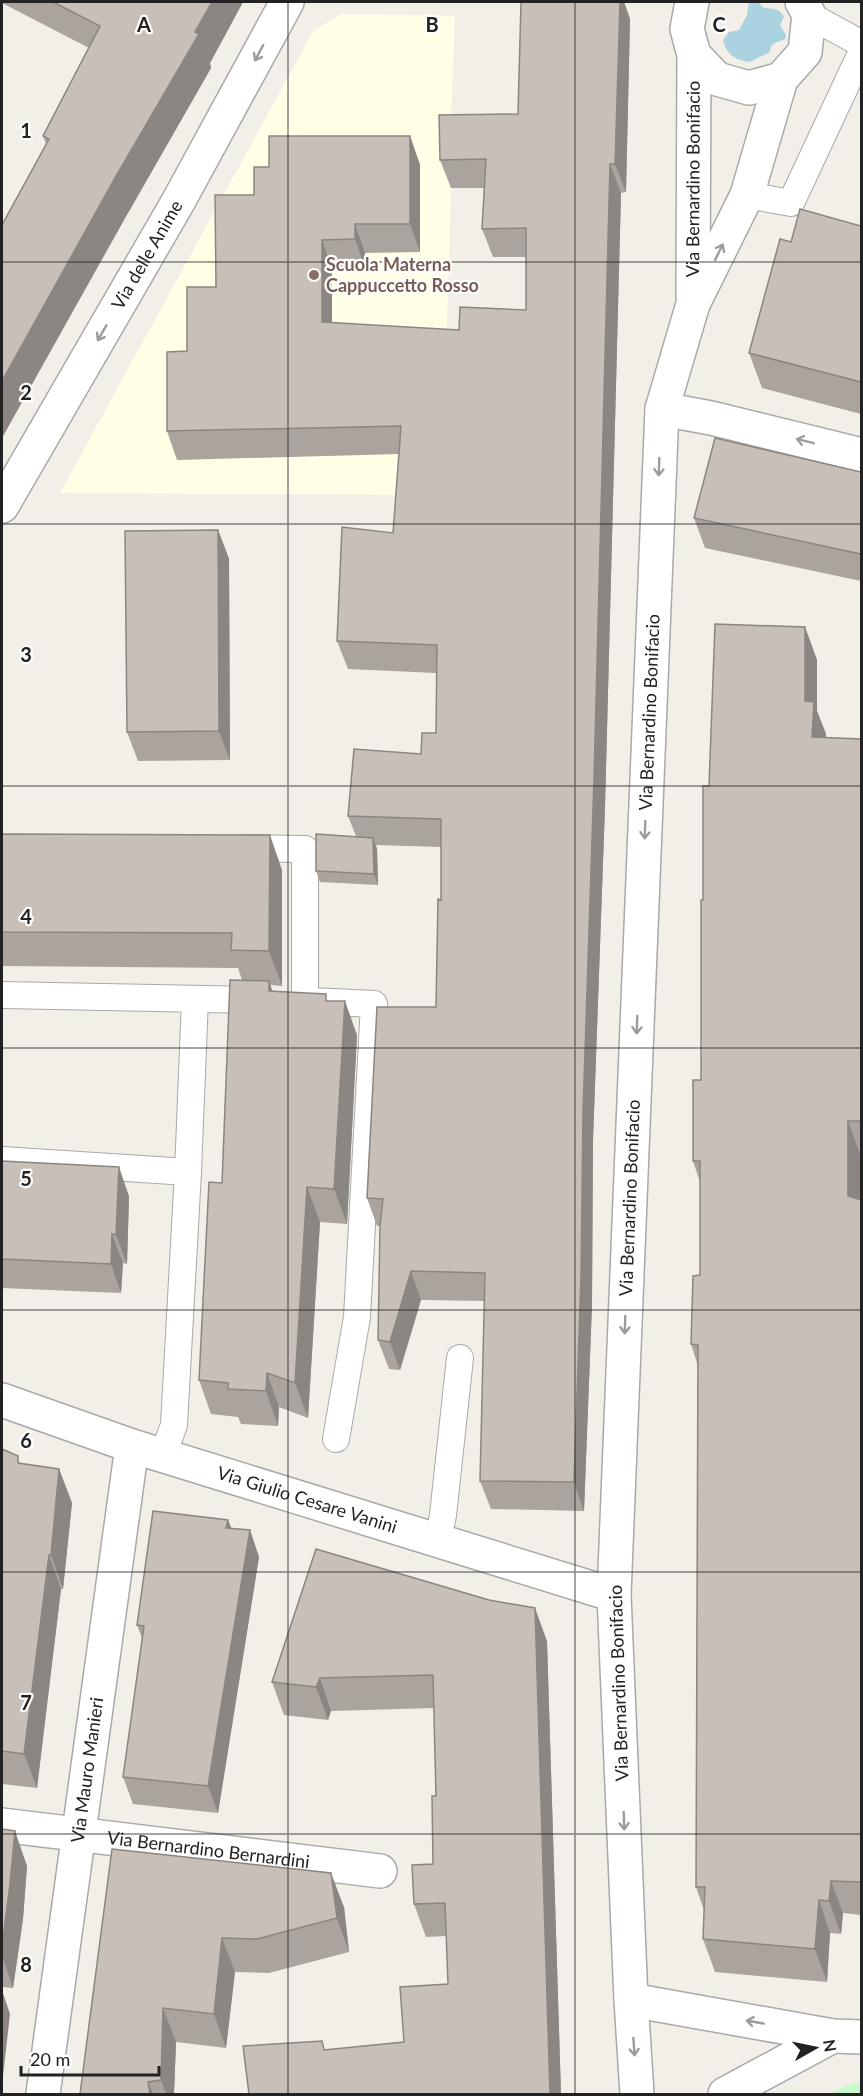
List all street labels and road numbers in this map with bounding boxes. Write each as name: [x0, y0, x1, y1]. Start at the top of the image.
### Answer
street label: Via Bernardino Bonifacio: [681, 81, 704, 277]
street label: Via delle Anime: [106, 196, 187, 313]
street label: Via Bernardino Bonifacio: [634, 614, 664, 811]
street label: Via Bernardino Bonifacio: [614, 1099, 644, 1297]
street label: Via Giulio Cesare Vanini: [215, 1461, 400, 1537]
street label: Via Bernardino Bonifacio: [604, 1584, 632, 1782]
street label: Via Mauro Manieri: [66, 1696, 107, 1844]
street label: Via Bernardino Bernardini: [106, 1826, 311, 1872]

